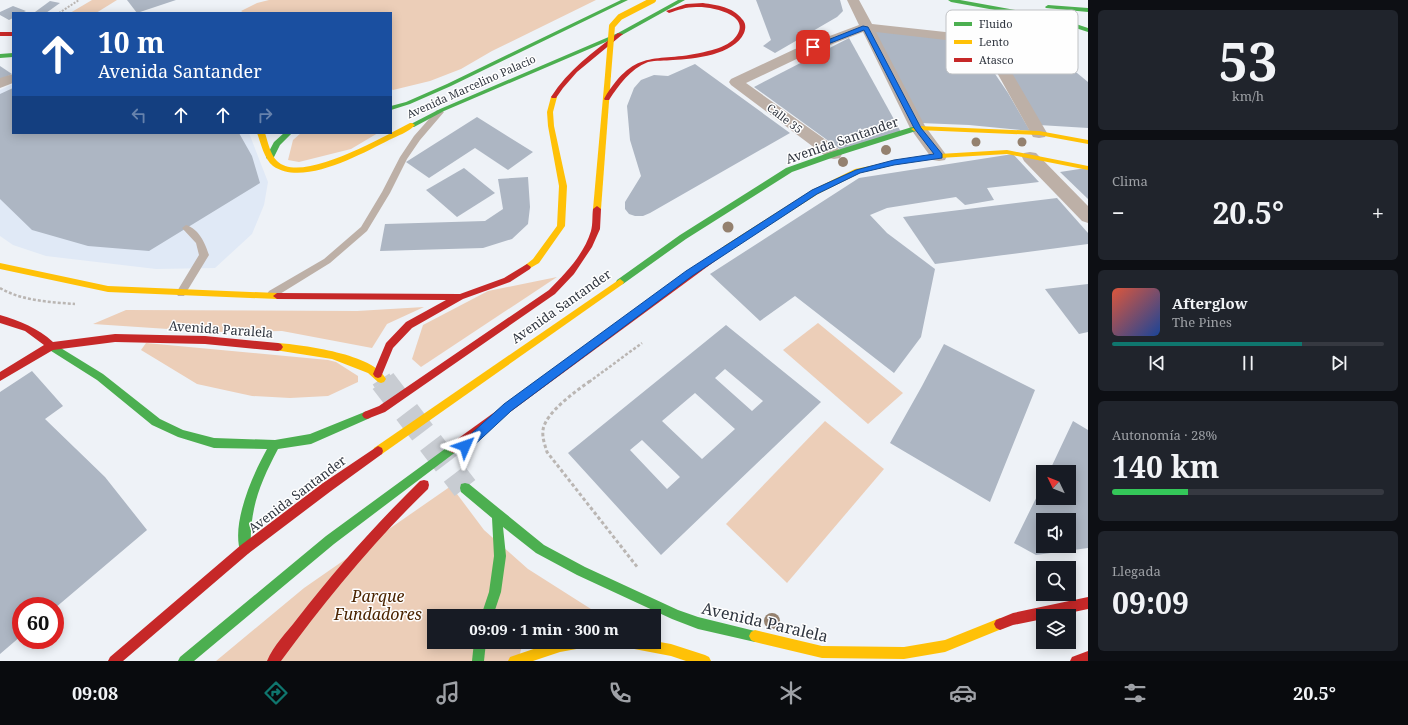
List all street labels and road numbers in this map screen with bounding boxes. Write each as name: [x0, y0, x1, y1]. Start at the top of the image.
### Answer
street label: Avenida Marcelino Palacio: [404, 51, 538, 121]
street label: Calle 35: [764, 100, 806, 136]
street label: Avenida Santander: [783, 112, 901, 168]
street label: Avenida Santander: [507, 265, 615, 347]
street label: Avenida Paralela: [168, 316, 274, 342]
street label: Avenida Santander: [244, 451, 350, 537]
street label: Avenida Paralela: [700, 597, 830, 647]

